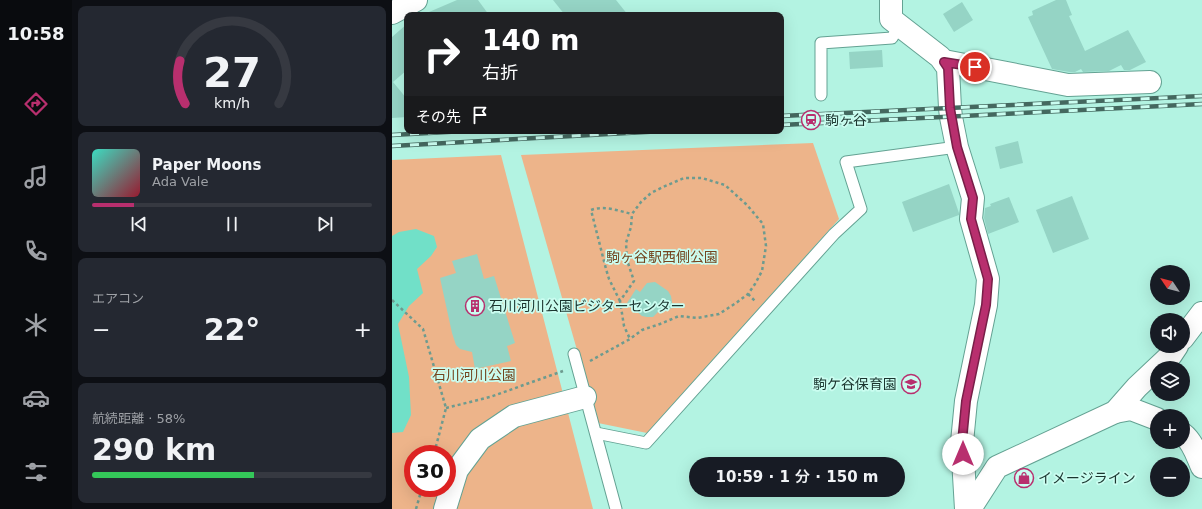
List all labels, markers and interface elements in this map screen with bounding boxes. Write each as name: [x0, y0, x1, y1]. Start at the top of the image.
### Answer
text: 10:58: [7, 23, 65, 44]
text: 140 m: [482, 24, 579, 57]
icon: right: [416, 28, 468, 80]
text: 27: [203, 48, 261, 97]
pin: [958, 50, 992, 84]
icon: arrive: [964, 56, 986, 78]
text: 右折: [482, 62, 518, 83]
icon: directions: [22, 90, 50, 118]
text: km/h: [214, 94, 250, 110]
icon: arrive: [469, 104, 491, 126]
text: その先: [416, 108, 461, 126]
station icon: 駒ヶ谷: [800, 109, 822, 131]
place label: 駒ヶ谷: [825, 112, 867, 128]
text: Paper Moons: [152, 156, 261, 174]
icon: music: [22, 163, 50, 191]
text: Ada Vale: [152, 174, 208, 189]
icon: previous: [128, 213, 150, 235]
icon: pause: [221, 213, 243, 235]
icon: next: [314, 213, 336, 235]
icon: phone: [22, 237, 50, 265]
park label: 駒ヶ谷駅西側公園: [606, 249, 718, 265]
north arrow: [1150, 265, 1190, 305]
map controls: [1150, 265, 1190, 497]
text: エアコン: [92, 291, 144, 306]
building icon: 石川河川公園ビジターセンター: [464, 295, 486, 317]
place label: 石川河川公園ビジターセンター: [489, 298, 685, 314]
icon: climate: [22, 311, 50, 339]
text: 22°: [204, 312, 260, 347]
button: sound: [1150, 313, 1190, 353]
text: −: [92, 317, 110, 342]
text: +: [354, 317, 372, 342]
button: layers: [1150, 361, 1190, 401]
park label: 石川河川公園: [432, 367, 516, 383]
school or university icon: 駒ケ谷保育園: [900, 373, 922, 395]
place label: 駒ケ谷保育園: [813, 376, 897, 392]
icon: car: [22, 384, 50, 412]
button: +: [1150, 409, 1190, 449]
text: 航続距離 · 58%: [92, 411, 185, 426]
text: 290 km: [92, 432, 216, 467]
position arrow: [942, 433, 984, 475]
speed limit sign: 30: [404, 445, 456, 497]
button: −: [1150, 457, 1190, 497]
icon: filters: [22, 458, 50, 486]
shop icon: イメージライン: [1013, 467, 1035, 489]
text: 10:59 · 1 分 · 150 m: [716, 468, 878, 486]
place label: イメージライン: [1038, 470, 1136, 486]

